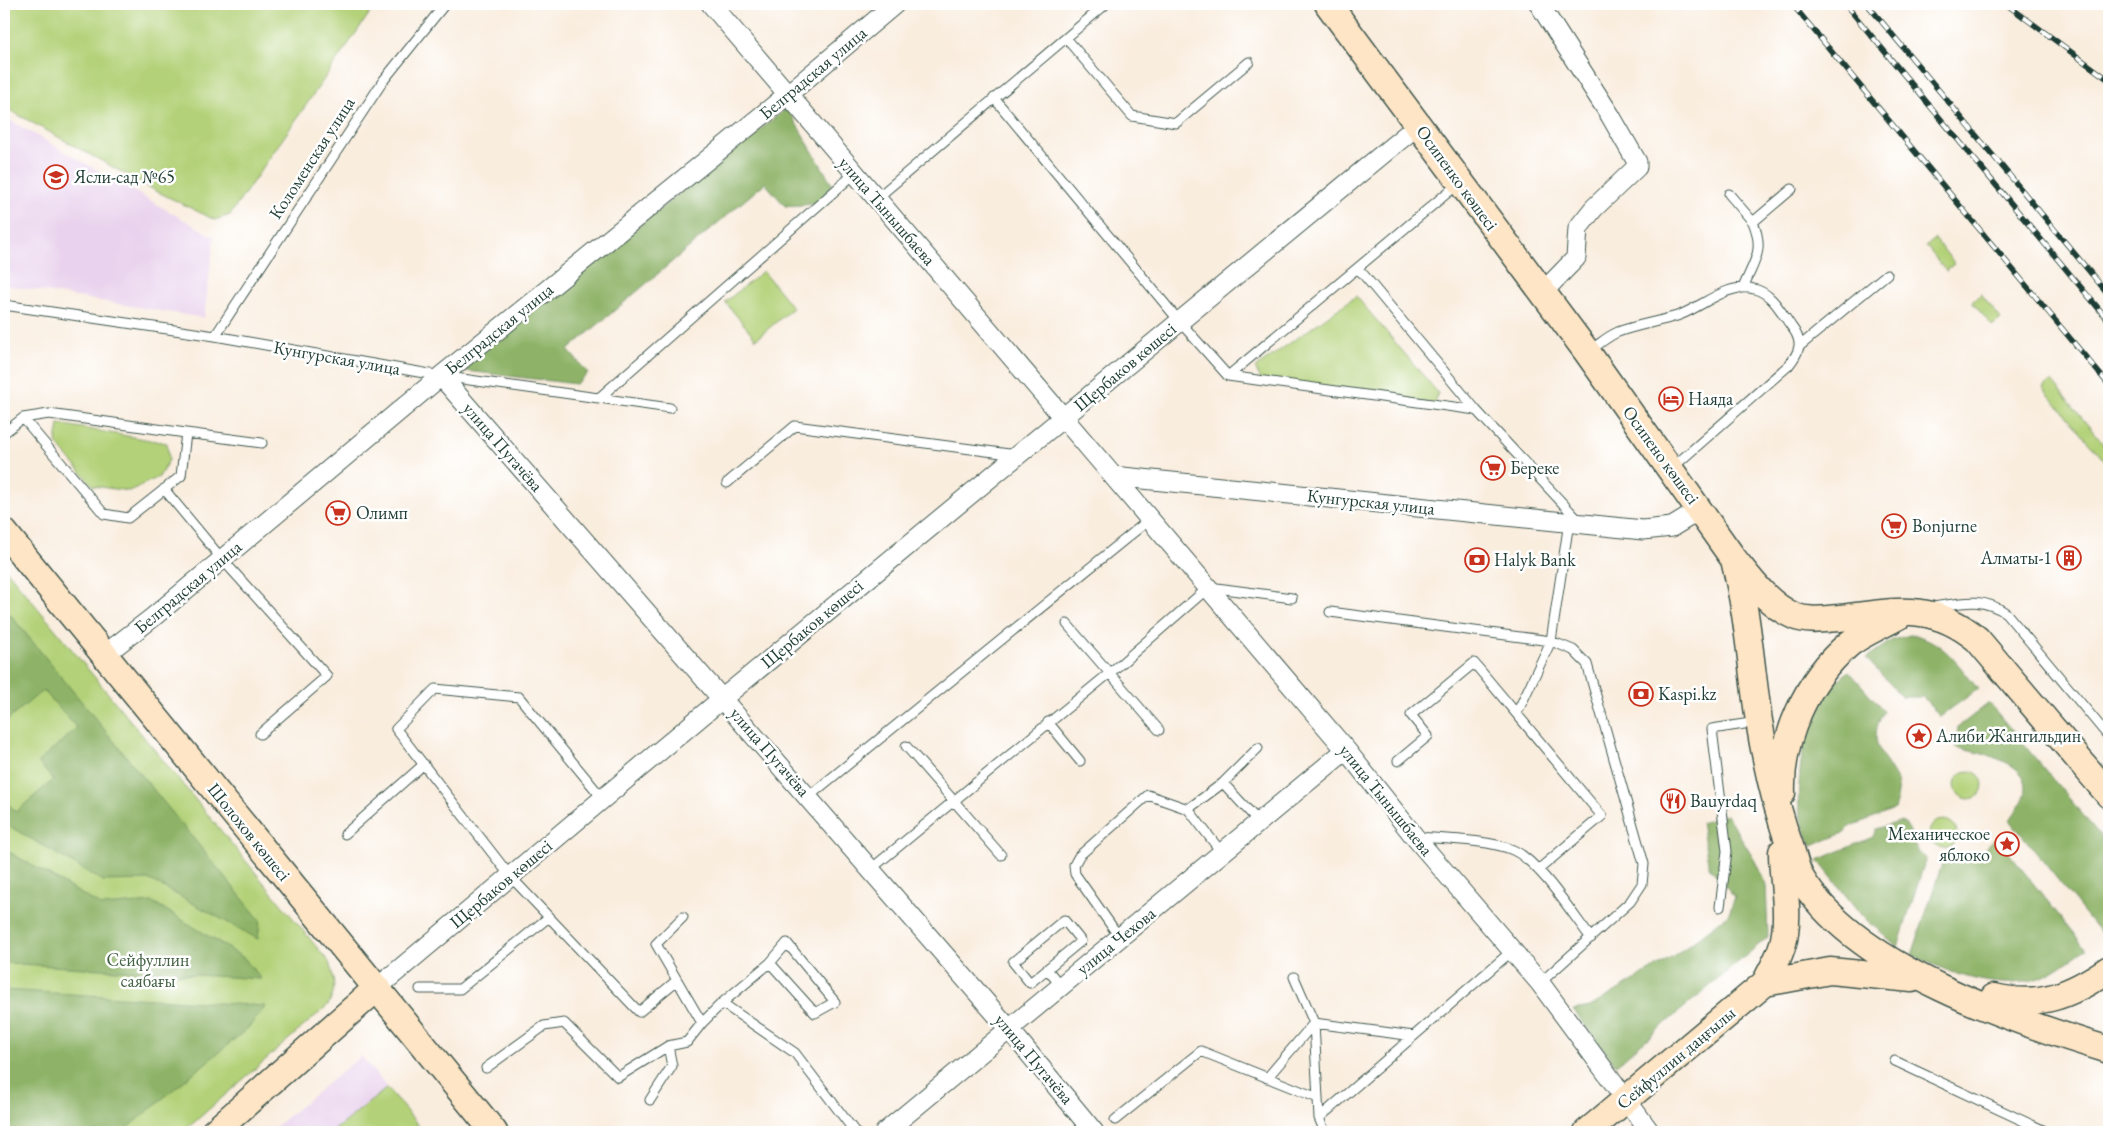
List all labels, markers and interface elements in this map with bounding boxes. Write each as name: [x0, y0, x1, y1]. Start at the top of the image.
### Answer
street label: Белградская улица: [754, 20, 872, 124]
street label: Коломенская улица: [263, 92, 360, 223]
street label: Осипенко көшесі: [1411, 121, 1504, 235]
street label: улица Тынышбаева: [834, 151, 941, 270]
school or university icon: Ясли-сад №65: [43, 164, 69, 190]
place label: Ясли-сад №65: [73, 165, 175, 188]
street label: Белградская улица: [440, 277, 558, 379]
street label: Щербаков көшесі: [1069, 317, 1181, 416]
street label: Кунгурская улица: [272, 335, 403, 380]
hotel icon: Наяда: [1658, 386, 1684, 412]
place label: Наяда: [1688, 387, 1734, 410]
street label: улица Пугачёва: [458, 397, 549, 497]
street label: Осипено көшесі: [1618, 401, 1705, 509]
supermarket icon: Береке: [1480, 455, 1506, 481]
place label: Береке: [1510, 456, 1559, 479]
street label: Кунгурская улица: [1306, 483, 1437, 520]
supermarket icon: Олимп: [325, 500, 351, 526]
place label: Олимп: [356, 501, 408, 524]
supermarket icon: Bonjurne: [1881, 513, 1907, 539]
place label: Bonjurne: [1912, 514, 1977, 537]
street label: Белградская улица: [129, 534, 247, 638]
building icon: Алматы-1: [2056, 545, 2082, 571]
place label: Алматы-1: [1980, 546, 2052, 569]
bank icon: Halyk Bank: [1464, 547, 1490, 573]
place label: Halyk Bank: [1494, 548, 1576, 571]
street label: Щербаков көшесі: [756, 574, 868, 673]
bank icon: Kaspi.kz: [1628, 681, 1654, 707]
place label: Kaspi.kz: [1658, 682, 1717, 705]
street label: улица Пугачёва: [725, 702, 816, 802]
place icon: Алиби Жангильдин: [1906, 723, 1932, 749]
place label: Алиби Жангильдин: [1935, 724, 2081, 747]
street label: улица Тынышбаева: [1334, 739, 1439, 861]
street label: Шолохов көшесі: [203, 778, 296, 886]
restaurant icon: Bauyrdaq: [1660, 788, 1686, 814]
place label: Bauyrdaq: [1690, 789, 1757, 812]
place label: Механическое яблоко: [1888, 822, 1990, 866]
place icon: Механическое яблоко: [1994, 831, 2020, 857]
street label: Щербаков көшесі: [445, 834, 557, 933]
street label: улица Чехова: [1071, 901, 1161, 980]
park label: Сейфуллин саябағы: [106, 948, 190, 992]
street label: Сейфуллин даңғылы: [1611, 1001, 1740, 1114]
street label: улица Пугачёва: [990, 1009, 1080, 1109]

